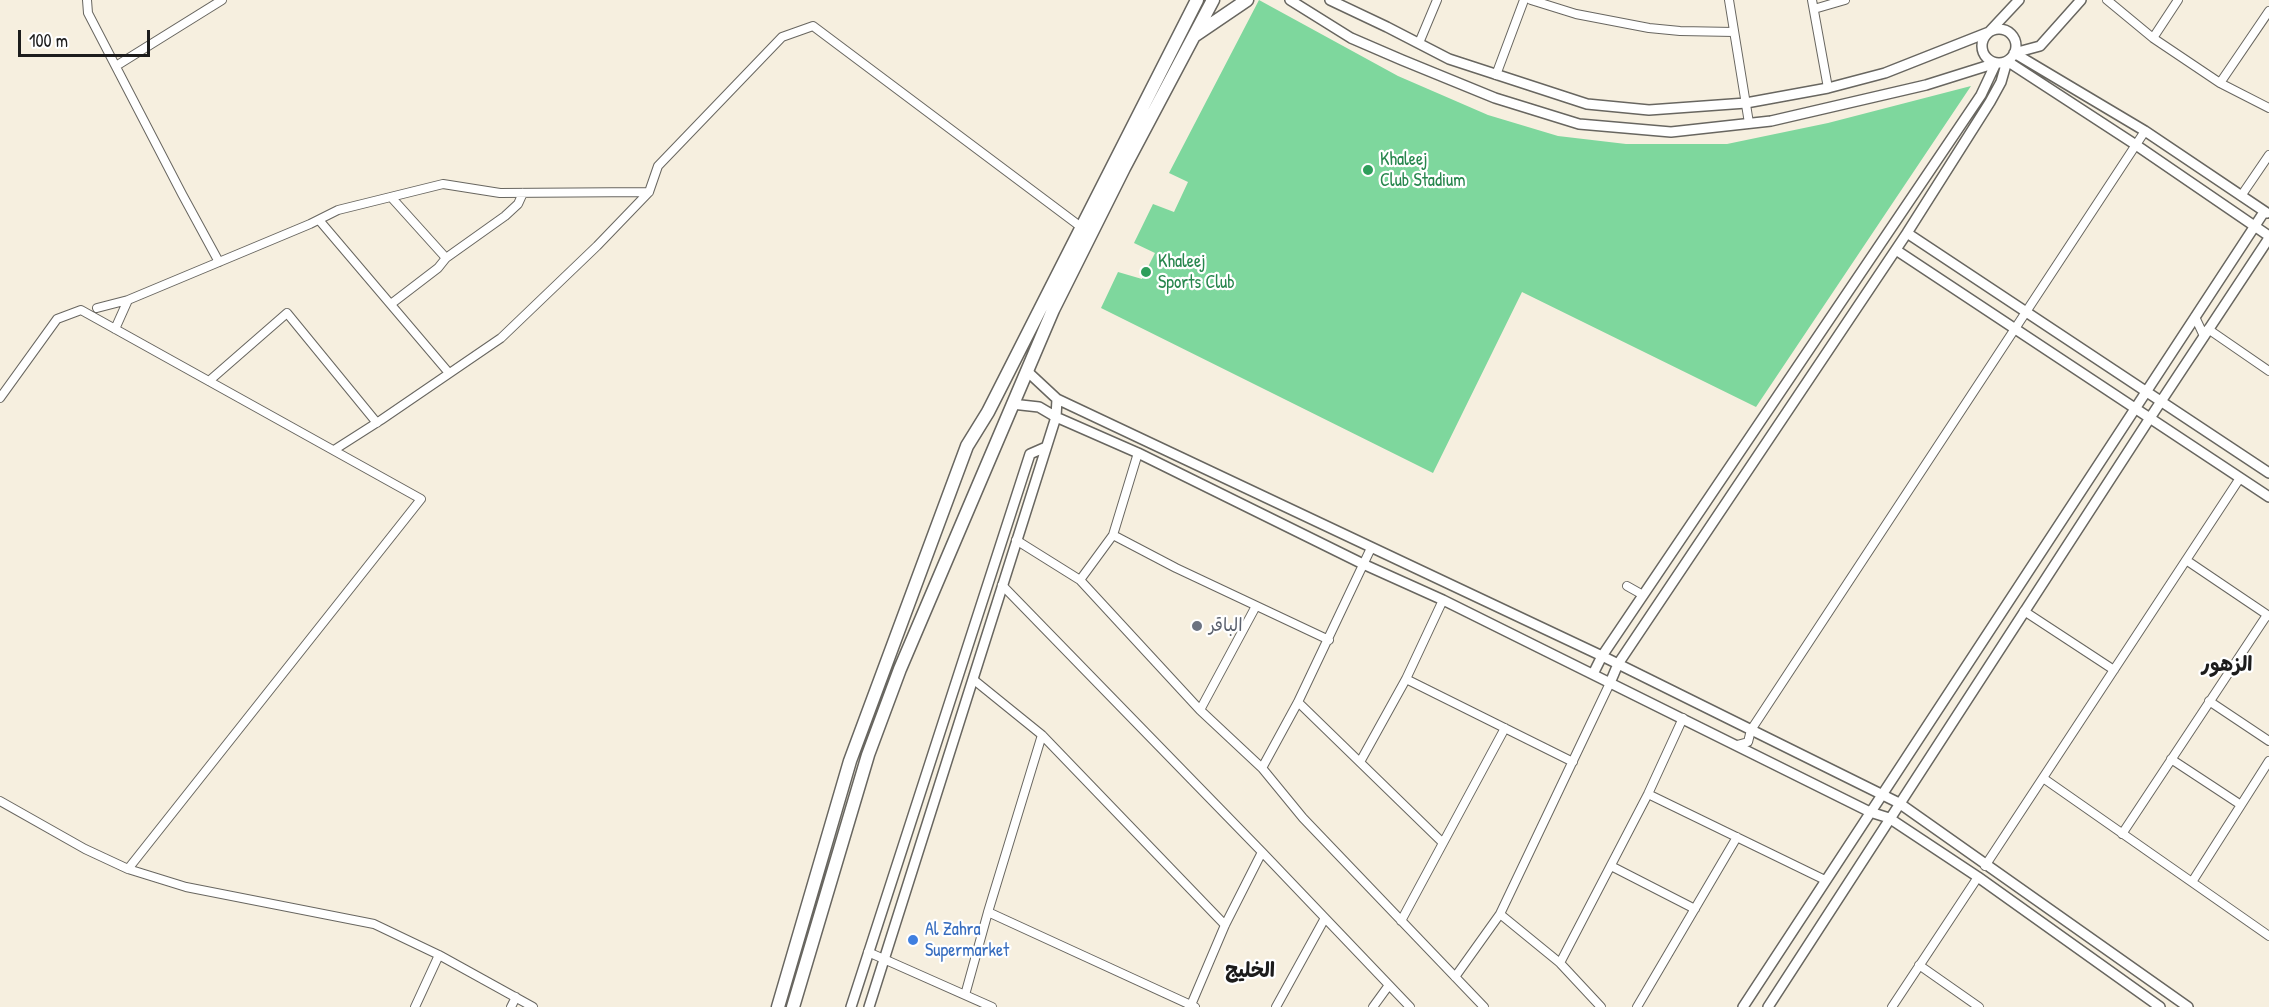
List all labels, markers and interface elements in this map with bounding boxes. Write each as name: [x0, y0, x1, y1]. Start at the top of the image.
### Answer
scale bar: [21, 18, 153, 56]
text: 100 m: [29, 28, 68, 53]
place label: Khaleej Club Stadium: [1380, 149, 1465, 192]
marker: Khaleej Club Stadium: [1361, 163, 1375, 177]
place label: Khaleej Sports Club: [1158, 251, 1235, 294]
marker: Khaleej Sports Club: [1139, 265, 1153, 279]
place label: الباقر: [1209, 615, 1243, 637]
marker: الباقر: [1190, 619, 1204, 633]
district label: الزهور: [2202, 654, 2252, 678]
place label: Al Zahra Supermarket: [925, 919, 1009, 962]
marker: Al Zahra Supermarket: [906, 933, 920, 947]
district label: الخليج: [1225, 960, 1275, 984]

